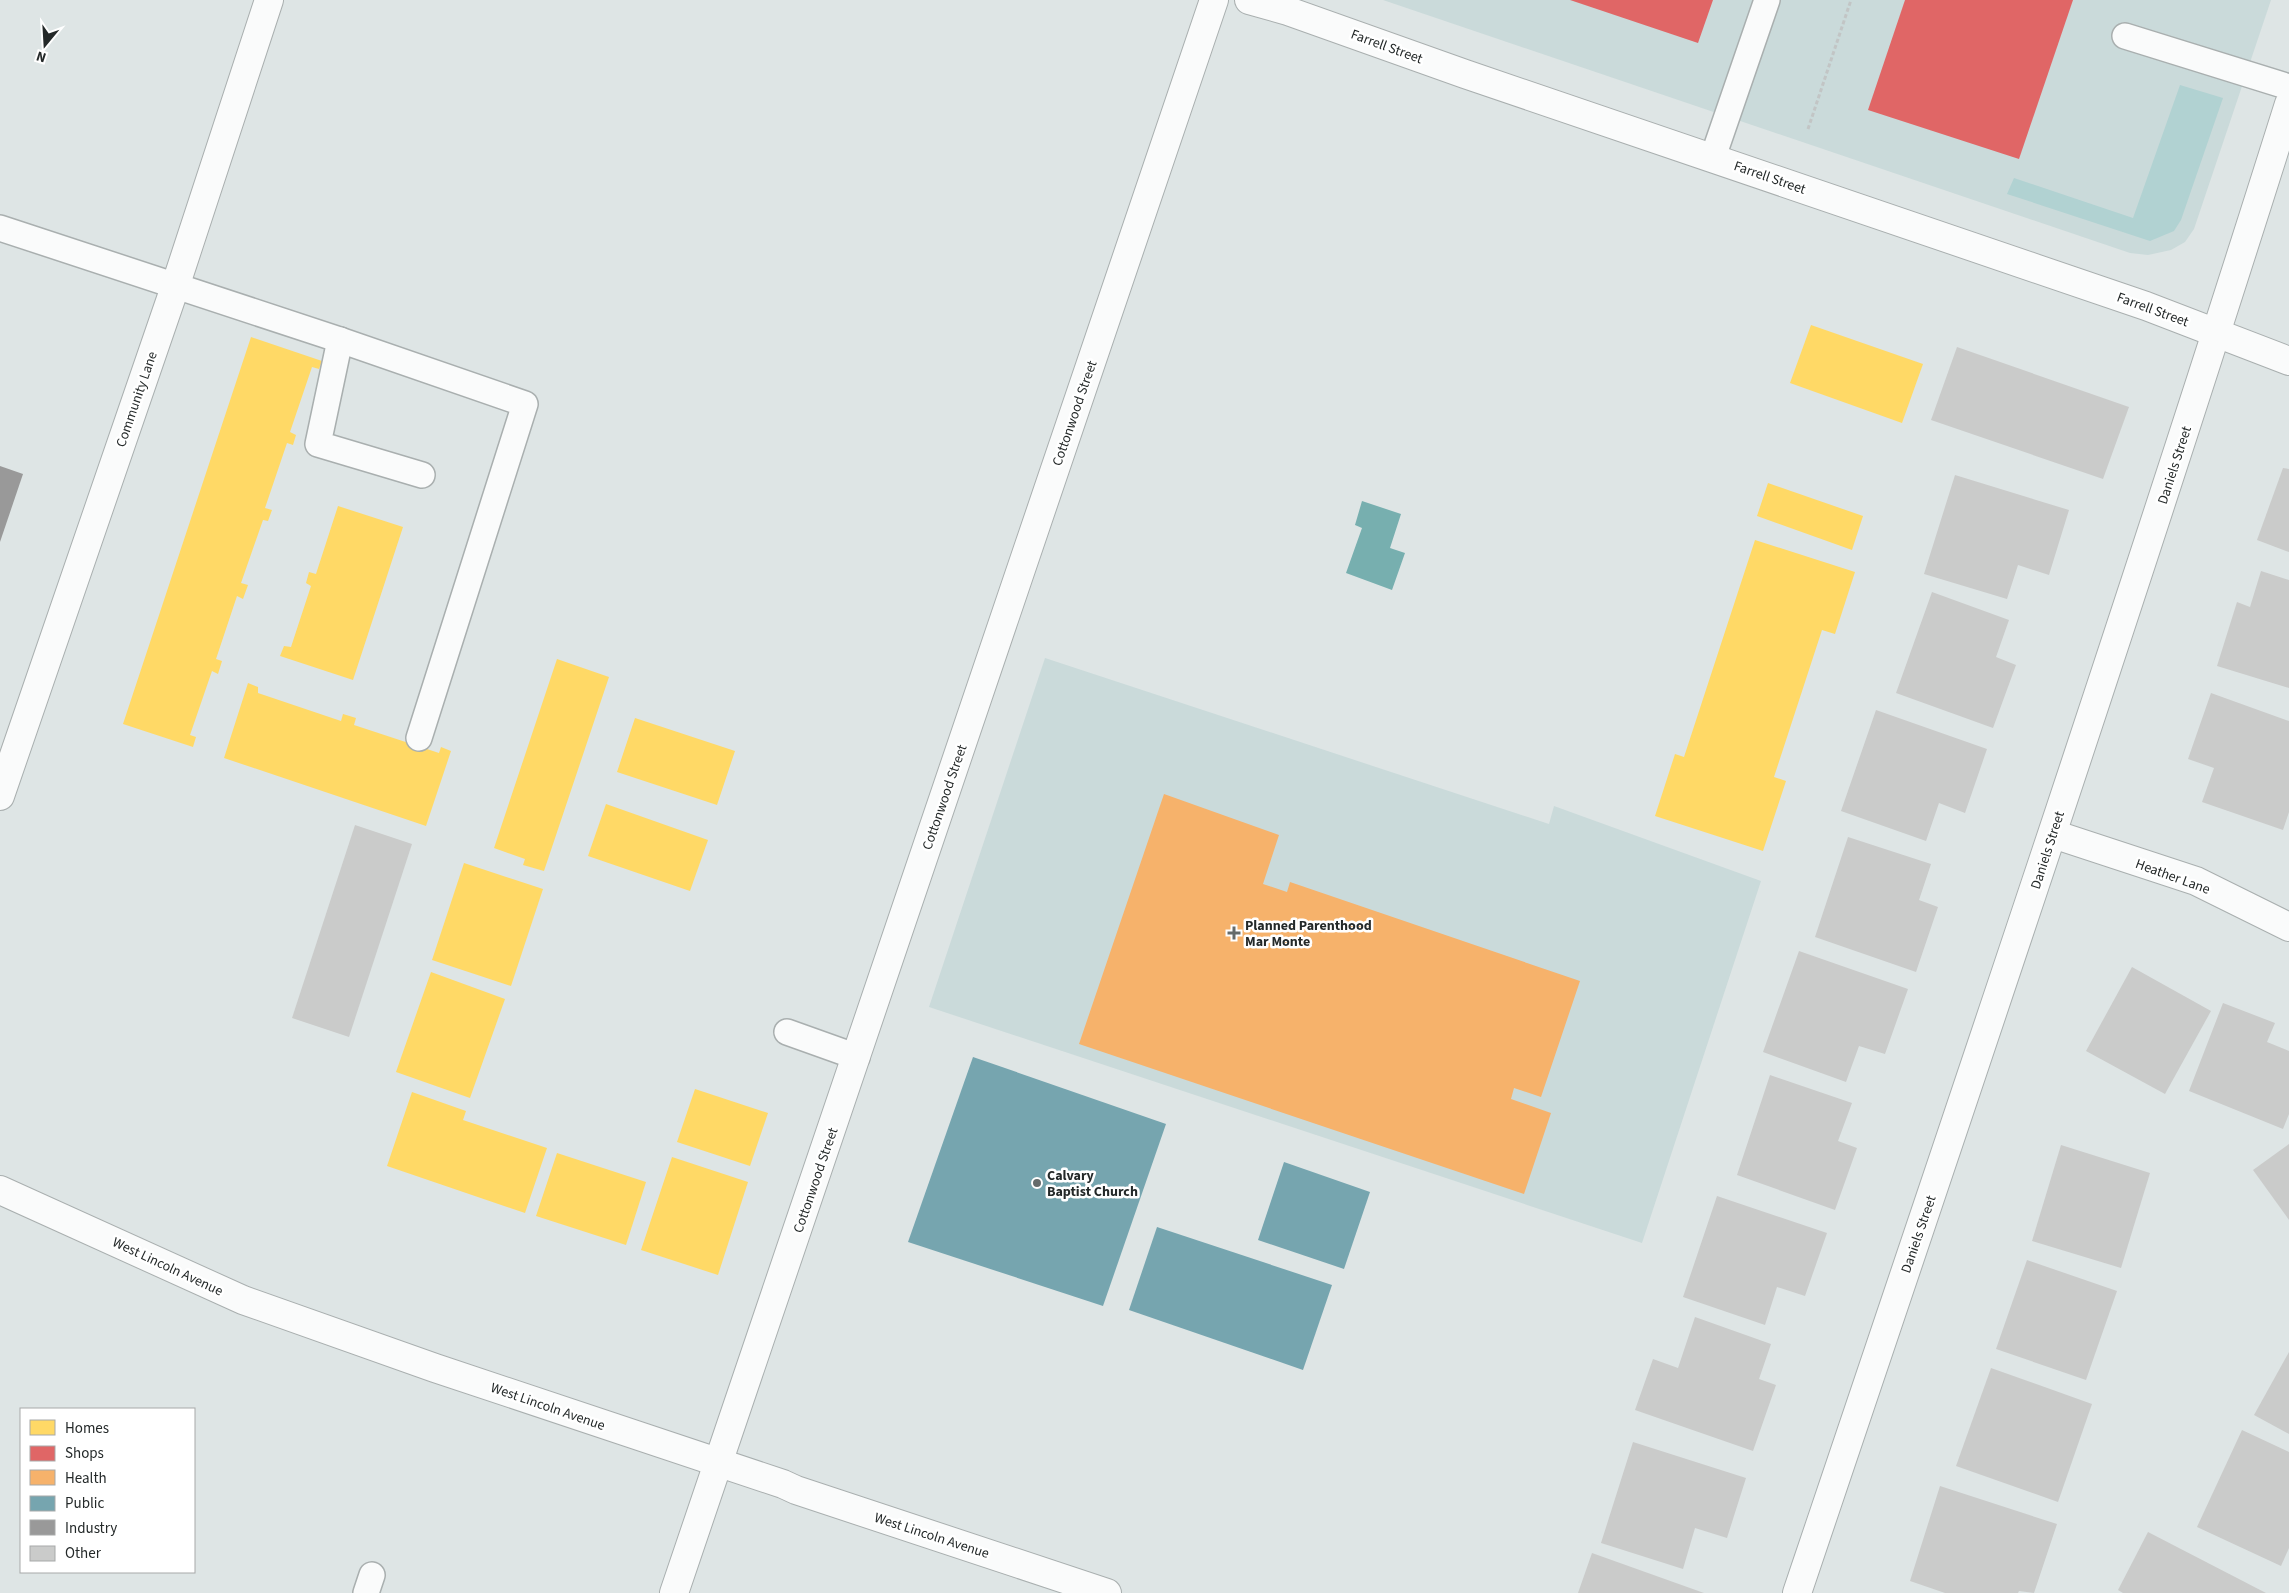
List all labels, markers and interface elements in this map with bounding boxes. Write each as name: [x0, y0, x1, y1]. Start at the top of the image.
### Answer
north arrow: [20, 20, 70, 70]
street label: Farrell Street: [1348, 25, 1426, 69]
text: N: [34, 45, 49, 67]
street label: Farrell Street: [1731, 156, 1809, 200]
street label: Farrell Street: [2114, 288, 2192, 332]
street label: Community Lane: [111, 349, 163, 450]
street label: Cottonwood Street: [1048, 358, 1102, 469]
street label: Daniels Street: [2153, 423, 2197, 507]
street label: Cottonwood Street: [918, 742, 972, 853]
street label: Daniels Street: [2026, 808, 2070, 892]
street label: Heather Lane: [2133, 854, 2213, 900]
place label: Planned Parenthood Mar Monte: [1245, 916, 1372, 952]
marker: Planned Parenthood Mar Monte: [1227, 926, 1241, 940]
street label: Cottonwood Street: [789, 1125, 843, 1236]
place label: Calvary Baptist Church: [1047, 1166, 1138, 1202]
marker: Calvary Baptist Church: [1031, 1177, 1043, 1189]
street label: Daniels Street: [1896, 1193, 1942, 1276]
street label: West Lincoln Avenue: [109, 1233, 226, 1301]
street label: West Lincoln Avenue: [488, 1378, 608, 1436]
legend: [20, 1408, 195, 1573]
text: Homes: [65, 1418, 109, 1439]
text: Shops: [65, 1443, 104, 1464]
text: Health: [65, 1468, 107, 1489]
text: Public: [65, 1493, 104, 1514]
street label: West Lincoln Avenue: [872, 1508, 992, 1564]
text: Industry: [65, 1518, 117, 1539]
text: Other: [65, 1543, 102, 1564]

